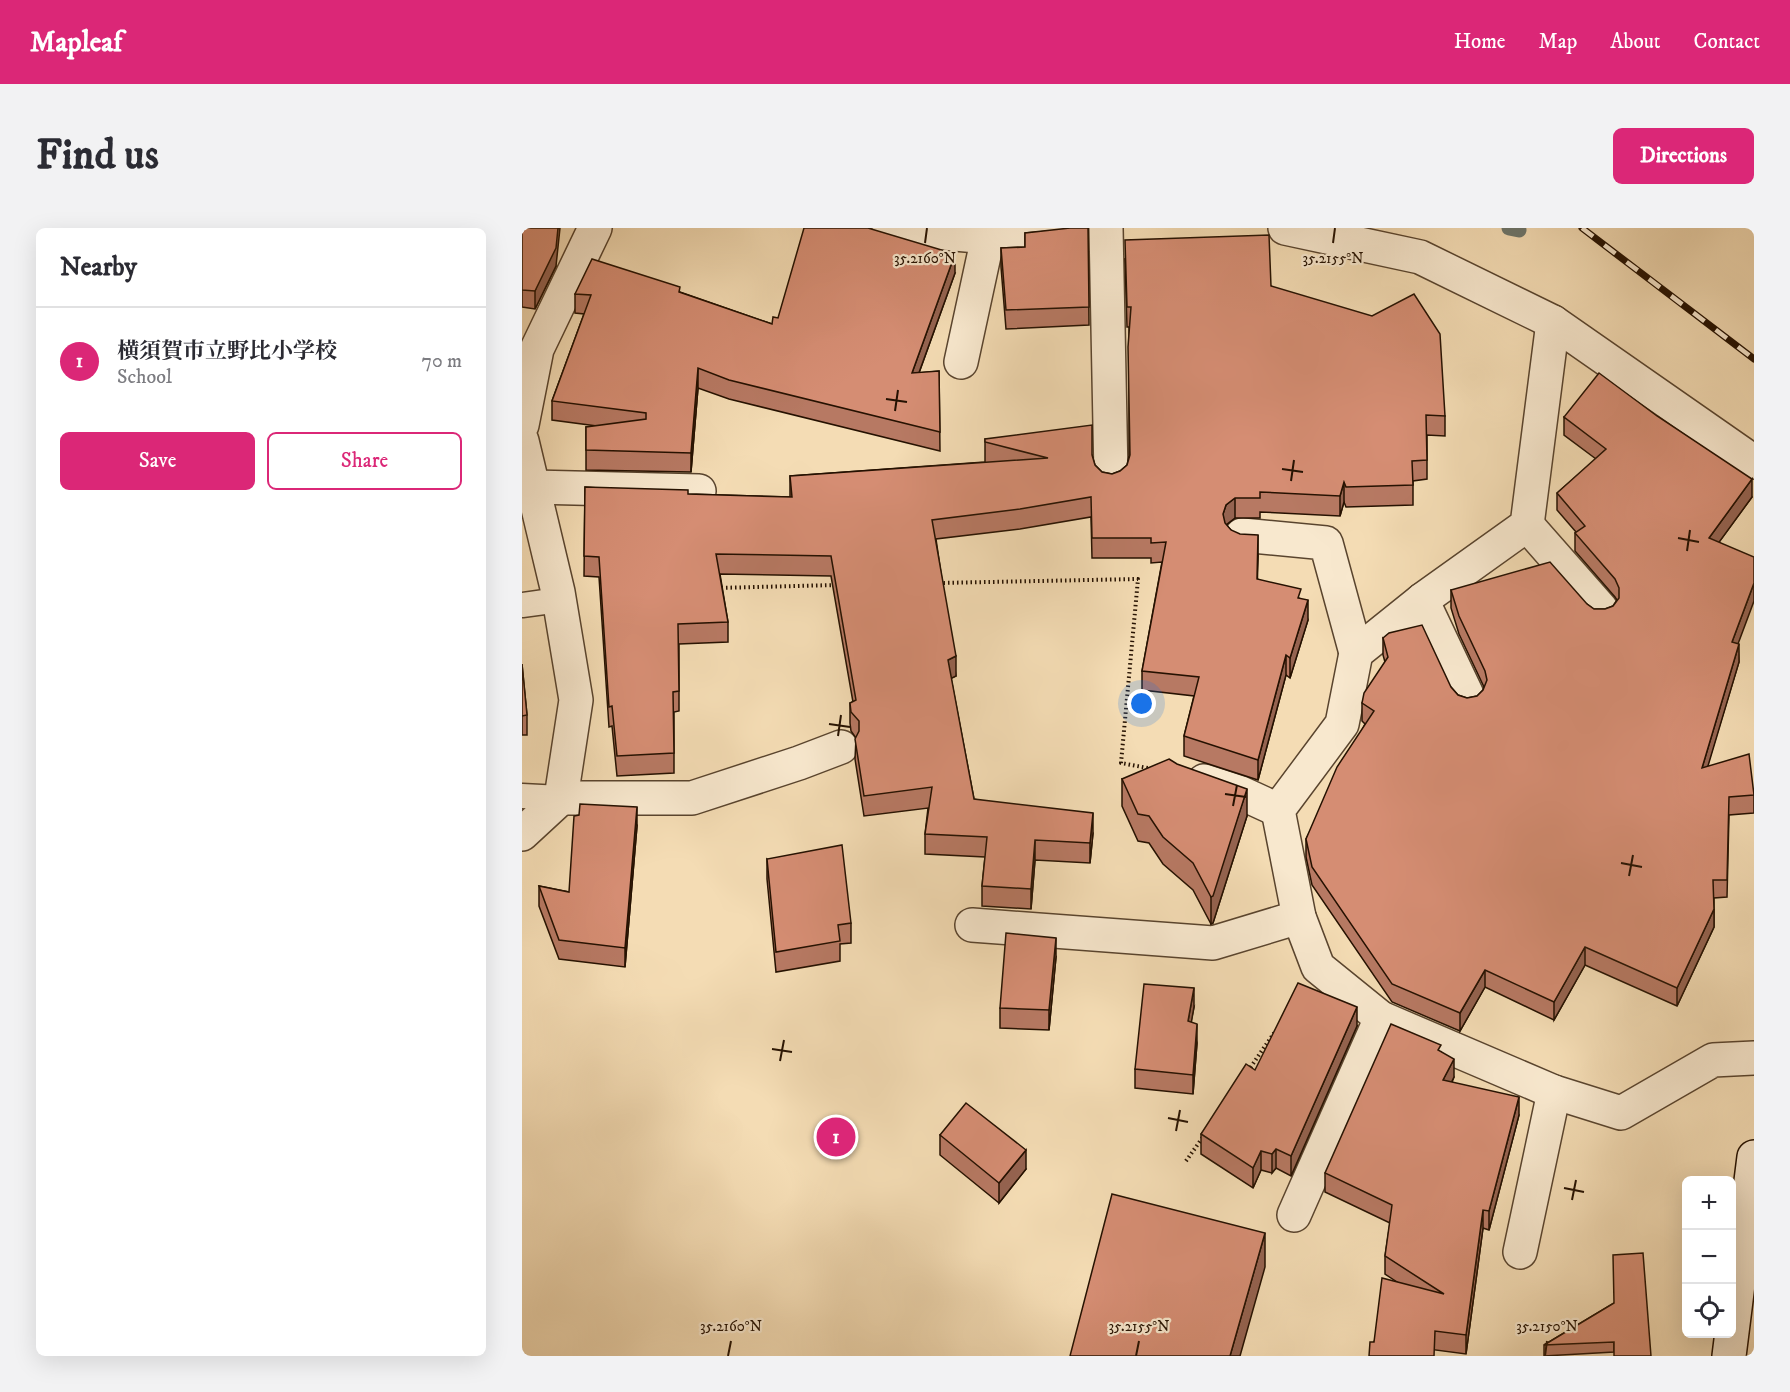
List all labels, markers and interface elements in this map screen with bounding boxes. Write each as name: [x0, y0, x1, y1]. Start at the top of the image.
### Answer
text: Mapleaf: [30, 25, 122, 60]
text: Home: [1454, 29, 1506, 55]
text: Map: [1539, 29, 1577, 55]
text: About: [1610, 29, 1661, 55]
text: Contact: [1694, 29, 1760, 55]
button: Directions: [1613, 128, 1754, 184]
text: Find us: [36, 130, 159, 182]
text: 35.2160°N: [894, 249, 956, 268]
text: 35.2155°N: [1303, 249, 1363, 268]
text: Nearby: [60, 251, 137, 284]
text: 横須賀市立野比小学校: [117, 338, 337, 365]
text: 1: [76, 349, 83, 374]
text: 70 m: [421, 349, 462, 374]
text: School: [117, 365, 172, 390]
button: Save: [60, 432, 255, 490]
button: Share: [267, 432, 462, 490]
your location: [1127, 689, 1156, 718]
pin: 1: [816, 1114, 856, 1160]
map controls: [1682, 1176, 1736, 1338]
button: +: [1682, 1176, 1736, 1230]
button: −: [1682, 1230, 1736, 1284]
button: locate: [1682, 1284, 1736, 1338]
text: 35.2160°N: [700, 1317, 762, 1336]
text: 35.2155°N: [1109, 1317, 1169, 1336]
text: 35.2150°N: [1516, 1317, 1578, 1336]

